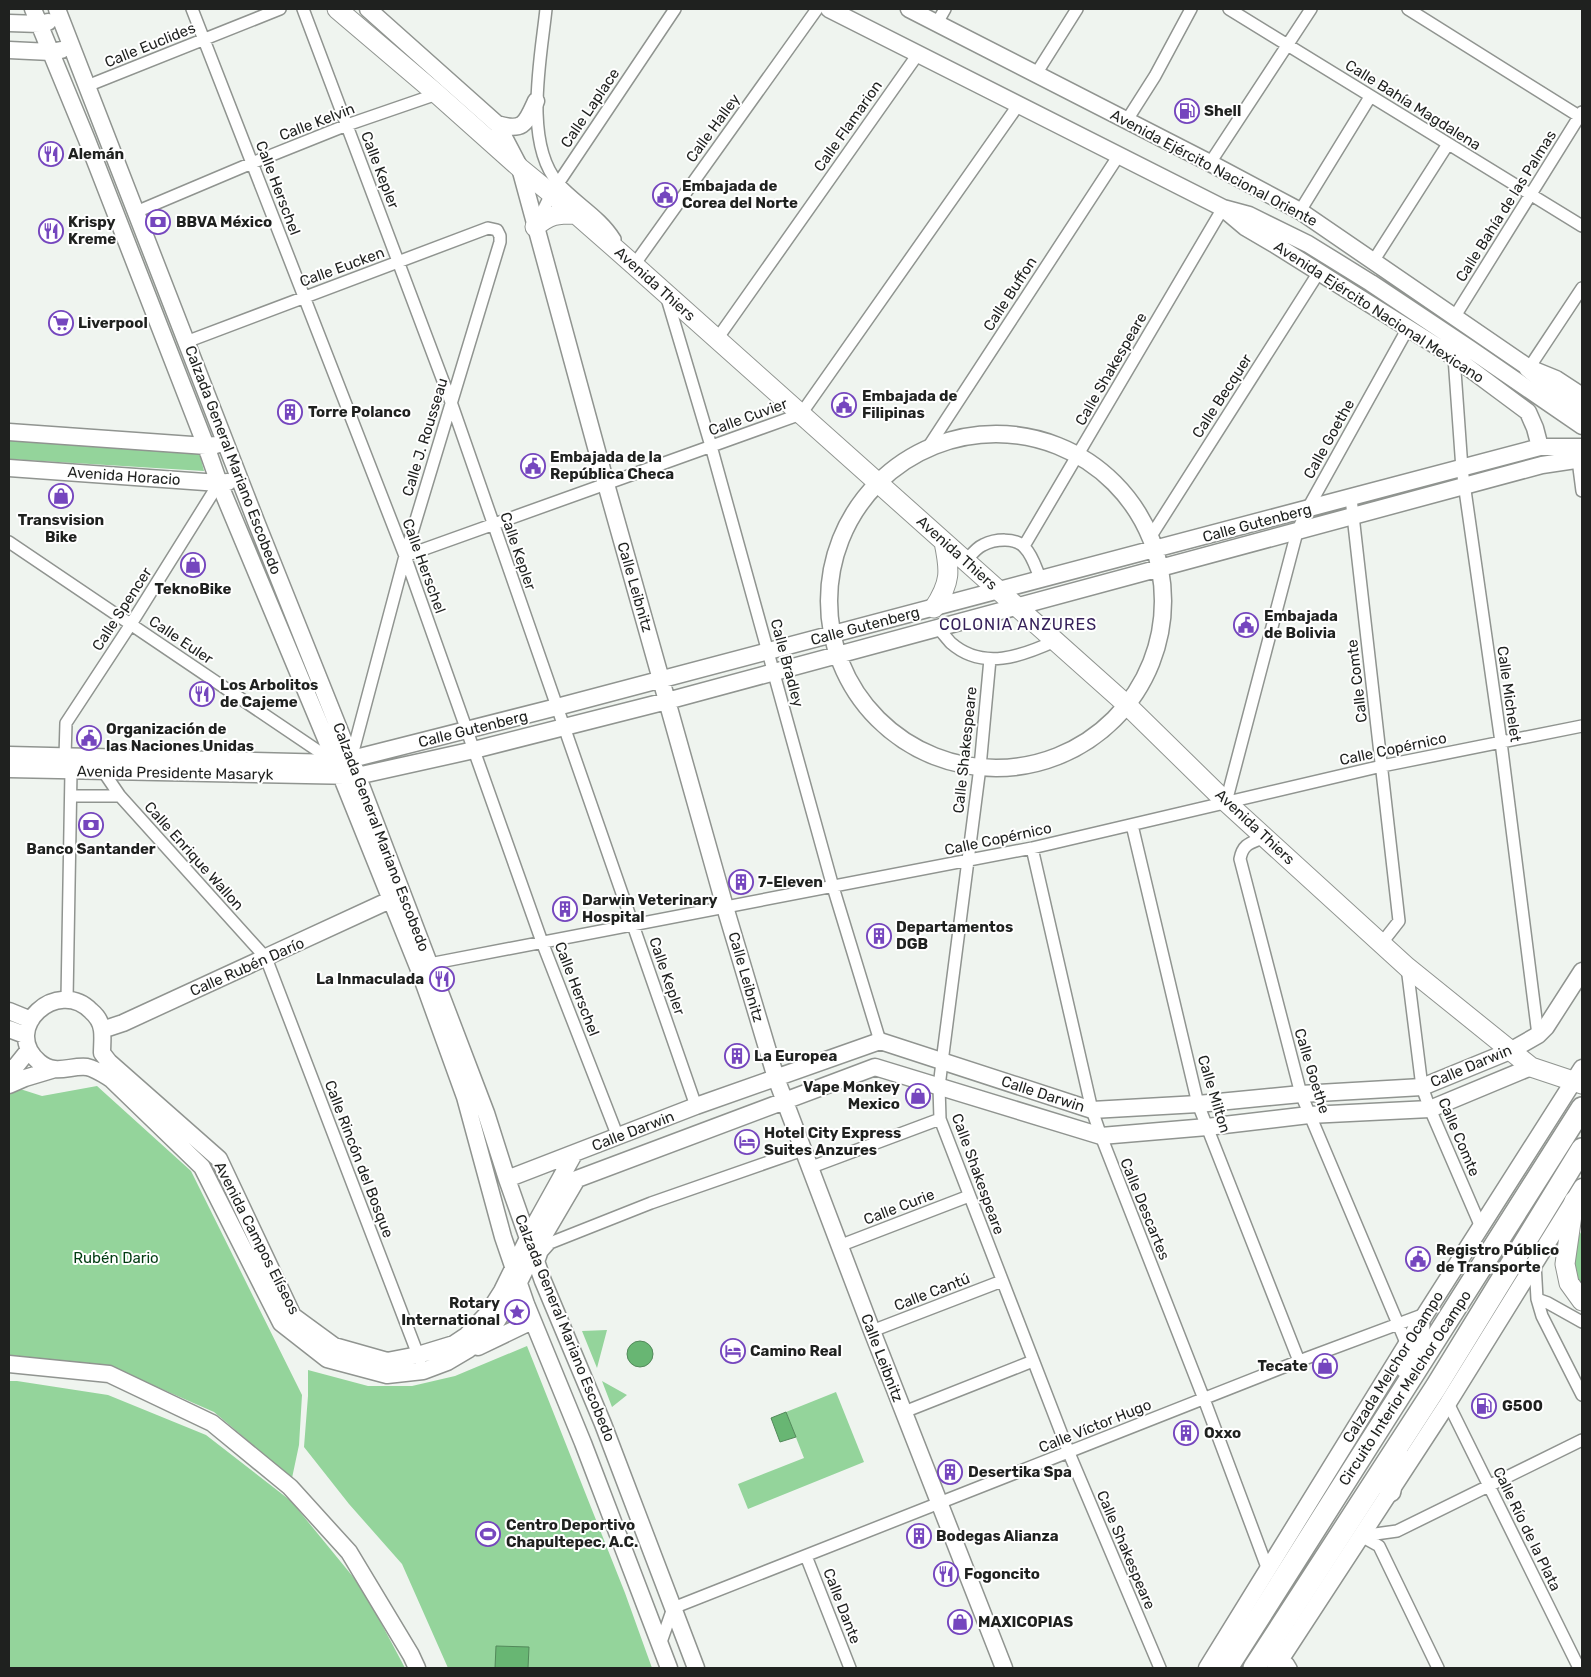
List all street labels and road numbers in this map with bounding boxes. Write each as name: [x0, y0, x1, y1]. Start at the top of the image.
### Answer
street label: Calle Euclides: [102, 19, 198, 71]
street label: Calle Bahía Magdalena: [1342, 56, 1484, 154]
street label: Calle Laplace: [557, 65, 623, 151]
street label: Calle Flamarion: [810, 77, 886, 175]
street label: Calle Halley: [682, 90, 744, 166]
street label: Calle Kelvin: [277, 99, 357, 145]
street label: Avenida Ejército Nacional Oriente: [1107, 106, 1321, 230]
street label: Calle Bahía de las Palmas: [1452, 126, 1560, 285]
street label: Calle Kepler: [357, 129, 403, 211]
street label: Calle Herschel: [252, 138, 304, 238]
street label: Avenida Ejército Nacional Mexicano: [1271, 237, 1487, 387]
street label: Calle Eucken: [297, 243, 387, 291]
street label: Avenida Thiers: [611, 243, 699, 325]
street label: Calle Buffon: [979, 254, 1041, 334]
street label: Calle Shakespeare: [1071, 309, 1151, 429]
street label: Calzada General Mariano Escobedo: [181, 343, 285, 577]
street label: Calle Becquer: [1188, 350, 1256, 441]
street label: Calle J. Rousseau: [398, 376, 452, 498]
street label: Calle Cuvier: [706, 394, 790, 440]
street label: Calle Goethe: [1300, 396, 1358, 482]
street label: Avenida Horacio: [67, 463, 181, 489]
street label: Calle Gutenberg: [1201, 500, 1313, 546]
street label: Calle Kepler: [496, 510, 540, 593]
street label: Avenida Thiers: [913, 512, 1001, 594]
street label: Calle Herschel: [399, 516, 449, 616]
street label: Calle Leibnitz: [614, 540, 657, 635]
street label: Calle Spencer: [88, 564, 156, 654]
street label: Calle Gutenberg: [809, 603, 921, 649]
street label: Calle Euler: [146, 612, 217, 668]
street label: Calle Bradley: [767, 617, 807, 709]
street label: Calle Comte: [1343, 638, 1371, 724]
street label: Calle Michelet: [1493, 645, 1525, 743]
street label: Calle Shakespeare: [949, 686, 981, 814]
street label: Calle Gutenberg: [416, 707, 530, 751]
street label: Calzada General Mariano Escobedo: [329, 720, 433, 954]
street label: Calle Copérnico: [1338, 729, 1448, 769]
street label: Avenida Presidente Masaryk: [77, 762, 274, 784]
street label: Avenida Thiers: [1212, 786, 1299, 869]
street label: Calle Enrique Wallon: [141, 798, 247, 914]
street label: Calle Copérnico: [943, 819, 1053, 859]
street label: Calle Leibnitz: [725, 930, 768, 1025]
street label: Calle Rubén Darío: [187, 934, 307, 1000]
street label: Calle Kepler: [645, 935, 689, 1018]
street label: Calle Herschel: [551, 939, 603, 1039]
street label: Calle Goethe: [1290, 1026, 1334, 1116]
street label: Calle Darwin: [1428, 1041, 1514, 1091]
street label: Calle Milton: [1194, 1053, 1234, 1135]
street label: Calle Darwin: [999, 1072, 1087, 1116]
street label: Calle Rincón del Bosque: [321, 1078, 397, 1240]
street label: Calle Comte: [1434, 1095, 1484, 1179]
street label: Calle Darwin: [589, 1107, 677, 1155]
street label: Calle Shakespeare: [948, 1111, 1008, 1237]
street label: Calle Descartes: [1116, 1155, 1174, 1263]
street label: Avenida Campos Elíseos: [211, 1159, 303, 1318]
street label: Calle Curie: [861, 1185, 937, 1229]
street label: Calzada General Mariano Escobedo: [511, 1212, 619, 1444]
street label: Calle Cantú: [892, 1269, 972, 1315]
street label: Circuito Interior Melchor Ocampo: [1335, 1287, 1475, 1489]
street label: Calzada Melchor Ocampo: [1339, 1288, 1447, 1446]
street label: Calle Leibnitz: [857, 1311, 907, 1405]
street label: Calle Víctor Hugo: [1036, 1395, 1154, 1457]
street label: Calle Río de la Plata: [1489, 1464, 1565, 1594]
street label: Calle Shakespeare: [1093, 1488, 1159, 1612]
street label: Calle Dante: [819, 1566, 865, 1646]

